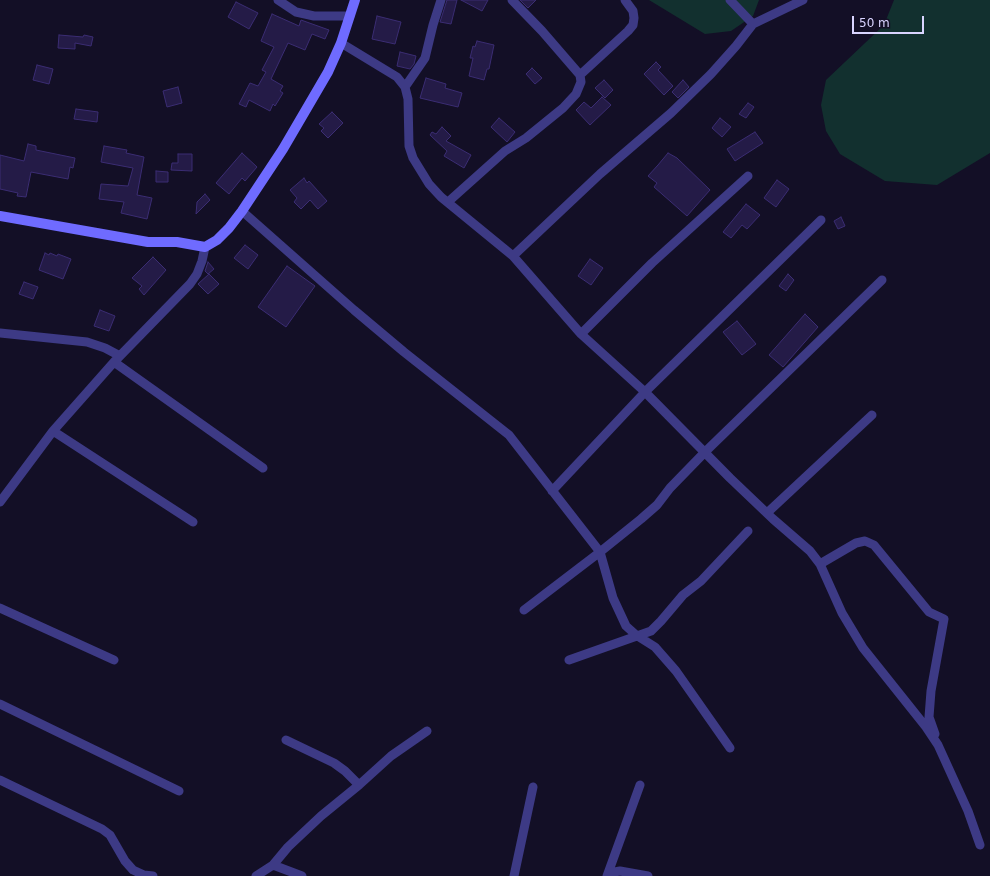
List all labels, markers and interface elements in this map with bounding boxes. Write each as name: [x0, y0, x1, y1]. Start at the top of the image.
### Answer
scale bar: [854, 8, 926, 34]
text: 50 m: [859, 16, 890, 30]

